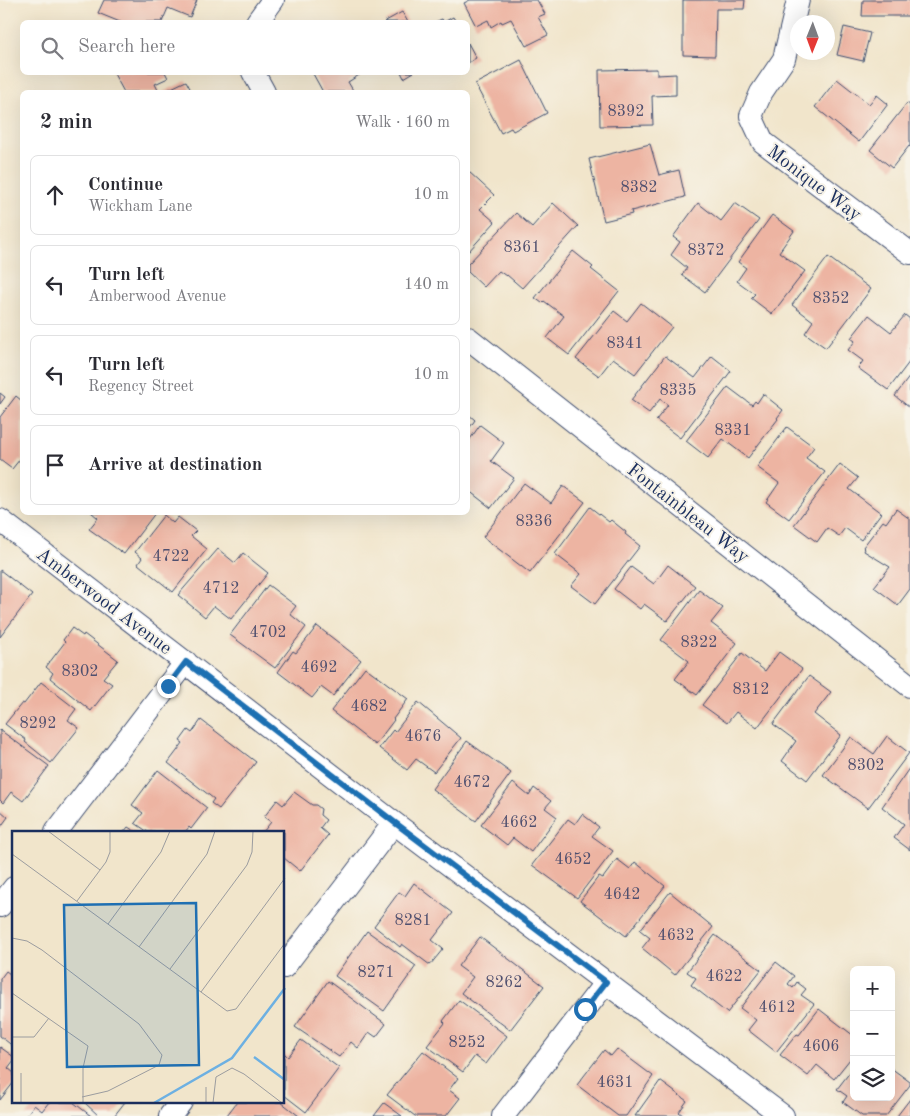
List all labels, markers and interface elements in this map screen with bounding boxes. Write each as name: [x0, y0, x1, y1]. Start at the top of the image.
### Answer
north arrow: [790, 15, 835, 60]
search box: [20, 20, 470, 75]
icon: search: [38, 34, 66, 62]
text: Search here: [78, 38, 175, 57]
house number: 8392: [607, 104, 645, 120]
text: 2 min: [40, 112, 93, 133]
text: Walk · 160 m: [355, 115, 450, 131]
street label: Monique Way: [763, 143, 864, 225]
text: Continue: [88, 176, 163, 195]
house number: 8382: [620, 180, 658, 196]
icon: ahead: [41, 181, 69, 209]
text: 10 m: [413, 187, 449, 203]
text: Wickham Lane: [88, 199, 192, 215]
house number: 8361: [503, 240, 541, 256]
house number: 8372: [687, 243, 725, 259]
text: Turn left: [88, 266, 165, 285]
icon: left: [41, 271, 69, 299]
text: 140 m: [404, 277, 449, 293]
text: Amberwood Avenue: [88, 289, 226, 305]
house number: 8352: [812, 291, 850, 307]
house number: 8341: [606, 336, 644, 352]
text: Turn left: [88, 356, 165, 375]
icon: left: [41, 361, 69, 389]
text: 10 m: [413, 367, 449, 383]
text: Regency Street: [88, 379, 194, 395]
house number: 8335: [659, 383, 697, 399]
house number: 8331: [714, 423, 752, 439]
icon: arrive: [41, 451, 69, 479]
text: Arrive at destination: [88, 456, 262, 475]
street label: Fontainbleau Way: [623, 461, 752, 567]
house number: 8336: [515, 514, 553, 530]
street label: Amberwood Avenue: [32, 545, 175, 659]
house number: 4722: [152, 549, 190, 565]
house number: 4712: [202, 581, 240, 597]
house number: 4702: [249, 625, 287, 641]
house number: 8322: [680, 635, 718, 651]
house number: 4692: [300, 660, 338, 676]
house number: 8302: [61, 664, 99, 680]
route end: [157, 675, 180, 698]
house number: 8312: [732, 682, 770, 698]
house number: 4682: [350, 699, 388, 715]
house number: 8292: [19, 716, 57, 732]
house number: 4676: [404, 729, 442, 745]
house number: 8302: [847, 758, 885, 774]
house number: 4672: [453, 775, 491, 791]
house number: 4662: [500, 815, 538, 831]
inset map: [12, 831, 285, 1104]
house number: 4652: [554, 852, 592, 868]
house number: 4642: [603, 887, 641, 903]
house number: 8281: [394, 913, 432, 929]
house number: 4632: [657, 928, 695, 944]
house number: 8271: [357, 965, 395, 981]
map controls: [850, 966, 895, 1101]
button: +: [850, 966, 895, 1011]
house number: 4622: [705, 969, 743, 985]
house number: 8262: [485, 975, 523, 991]
route start: [574, 998, 597, 1021]
house number: 4612: [758, 1000, 796, 1016]
button: −: [850, 1011, 895, 1056]
house number: 8252: [448, 1035, 486, 1051]
house number: 4606: [802, 1039, 840, 1055]
button: layers: [850, 1056, 895, 1101]
house number: 4631: [596, 1075, 634, 1091]

